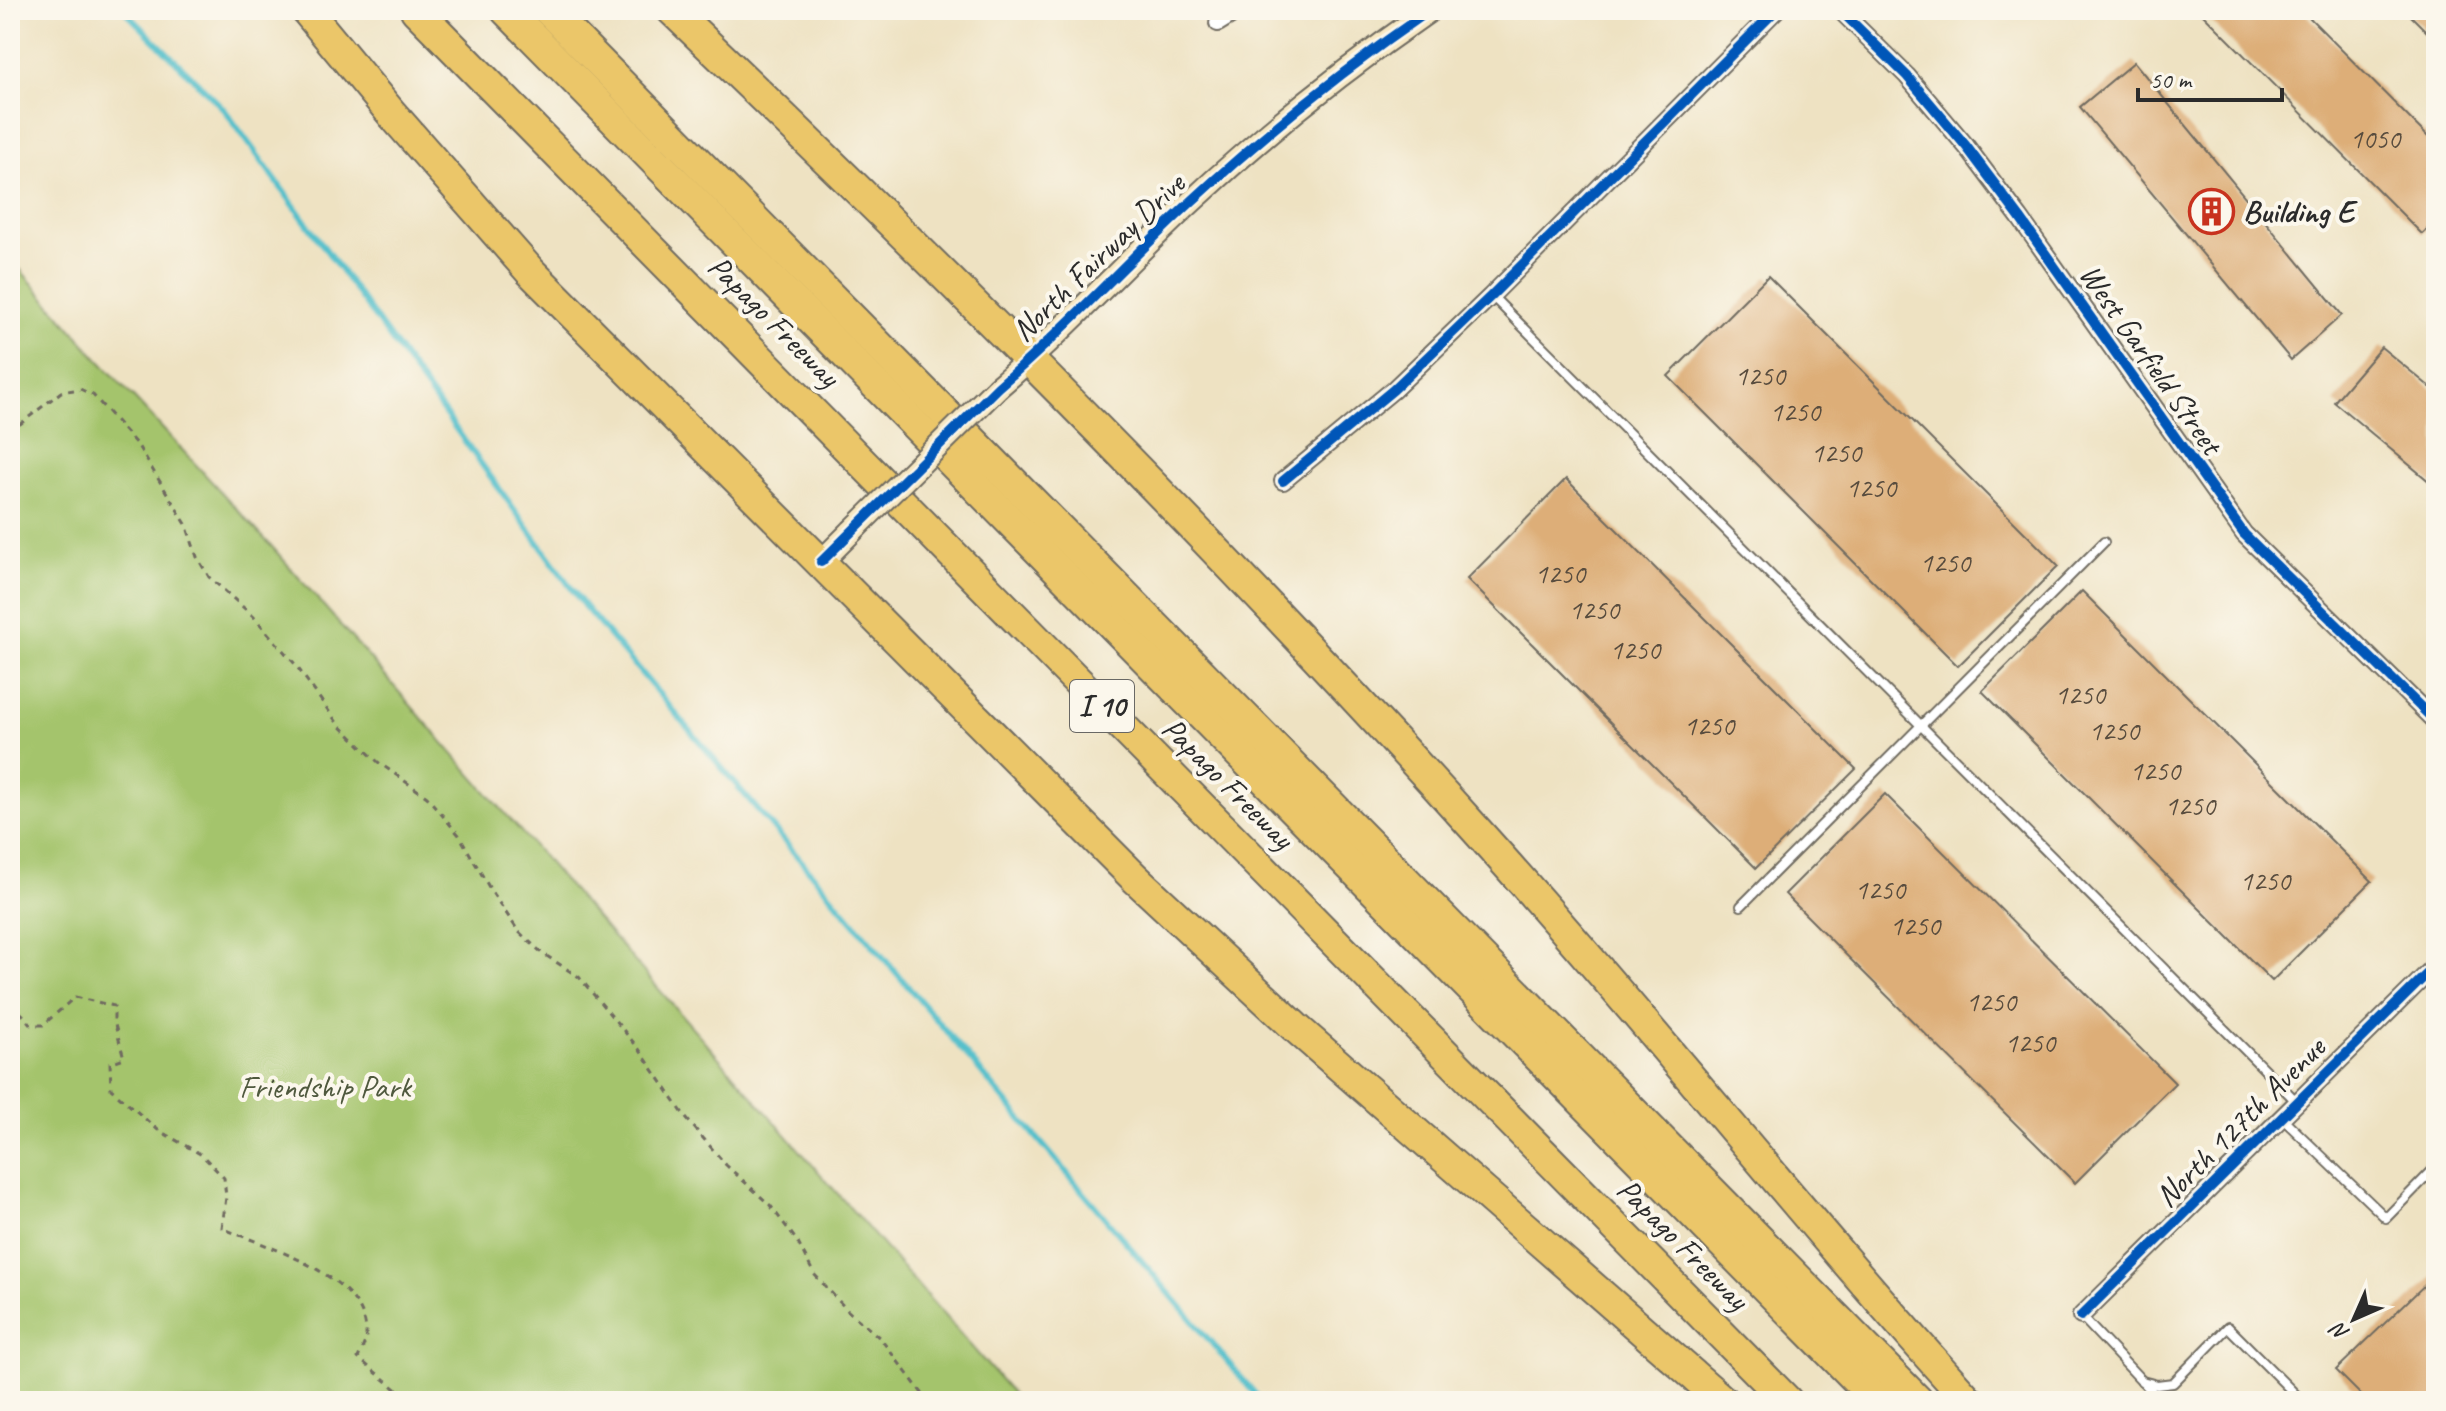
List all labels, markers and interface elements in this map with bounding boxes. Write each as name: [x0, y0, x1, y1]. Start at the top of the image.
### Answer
scale bar: [2138, 52, 2282, 102]
text: 50 m: [2150, 65, 2193, 95]
house number: 1050: [2350, 121, 2403, 156]
street label: North Fairway Drive: [1003, 162, 1195, 350]
building icon: Building E: [2188, 187, 2236, 235]
place label: Building E: [2243, 191, 2359, 232]
street label: Papago Freeway: [699, 246, 850, 397]
street label: West Garfield Street: [2070, 256, 2234, 465]
house number: 1250: [1735, 358, 1788, 393]
house number: 1250: [1770, 394, 1823, 429]
house number: 1250: [1811, 435, 1864, 470]
house number: 1250: [1846, 470, 1899, 505]
house number: 1250: [1920, 545, 1973, 580]
house number: 1250: [1535, 556, 1588, 591]
house number: 1250: [1569, 592, 1622, 627]
house number: 1250: [1610, 632, 1663, 667]
house number: 1250: [2055, 677, 2108, 712]
road number: I 10: [1070, 680, 1134, 732]
street label: Papago Freeway: [1153, 708, 1304, 859]
house number: 1250: [1684, 708, 1737, 743]
house number: 1250: [2089, 713, 2142, 748]
house number: 1250: [2130, 753, 2183, 788]
house number: 1250: [2165, 788, 2218, 823]
house number: 1250: [2240, 863, 2293, 898]
house number: 1250: [1855, 872, 1908, 907]
house number: 1250: [1890, 908, 1943, 943]
house number: 1250: [1966, 984, 2019, 1019]
house number: 1250: [2005, 1025, 2058, 1060]
street label: North 127th Avenue: [2146, 1026, 2336, 1216]
park label: Friendship Park: [239, 1066, 413, 1107]
street label: Papago Freeway: [1608, 1169, 1759, 1320]
north arrow: [2314, 1279, 2394, 1359]
text: N: [2323, 1315, 2355, 1347]

